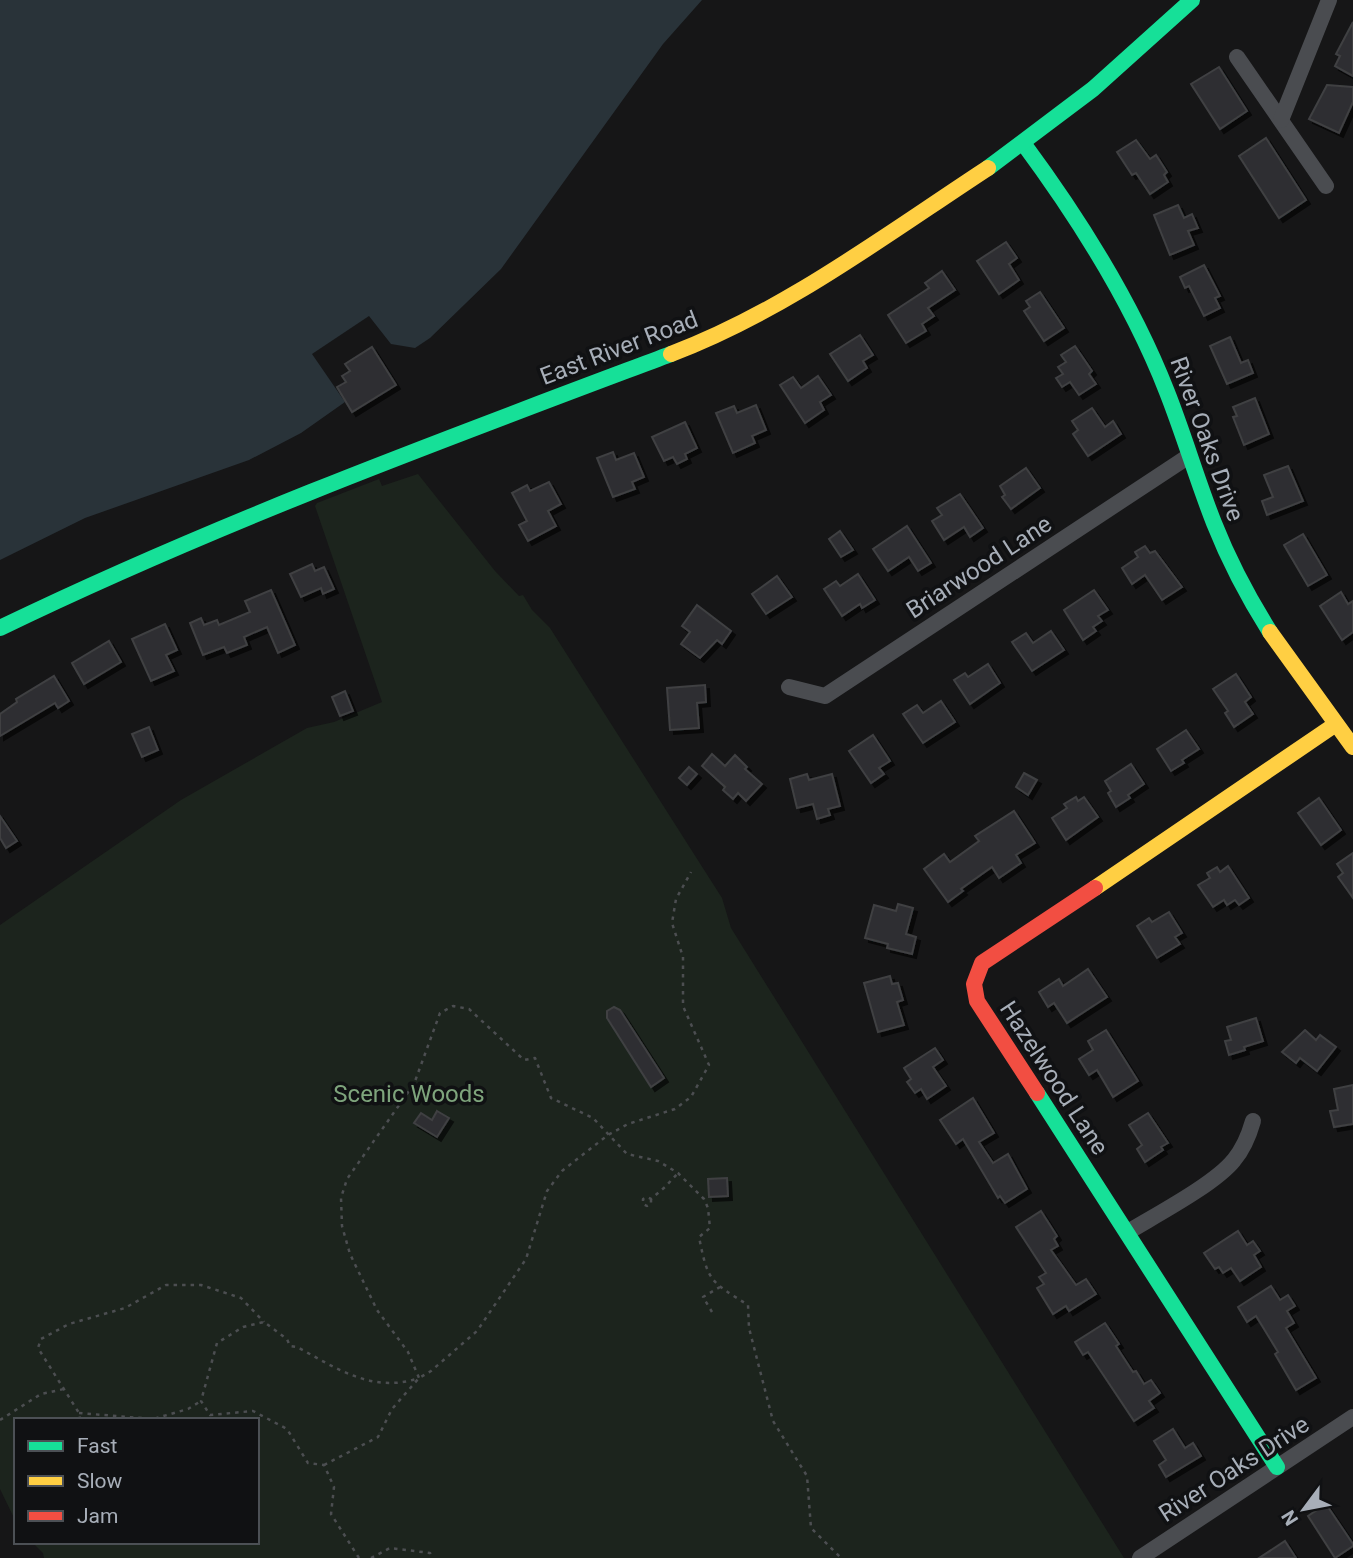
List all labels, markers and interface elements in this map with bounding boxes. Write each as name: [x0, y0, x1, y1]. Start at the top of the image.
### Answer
street label: East River Road: [536, 305, 702, 391]
street label: River Oaks Drive: [1164, 353, 1250, 525]
street label: Briarwood Lane: [901, 510, 1057, 624]
street label: Hazelwood Lane: [994, 996, 1114, 1160]
park label: Scenic Woods: [333, 1080, 485, 1108]
street label: River Oaks Drive: [1154, 1410, 1314, 1528]
legend: [14, 1418, 259, 1544]
text: Fast: [77, 1434, 118, 1458]
text: Slow: [77, 1469, 123, 1493]
north arrow: [1269, 1474, 1339, 1544]
text: Jam: [77, 1504, 118, 1528]
text: N: [1277, 1506, 1303, 1530]

